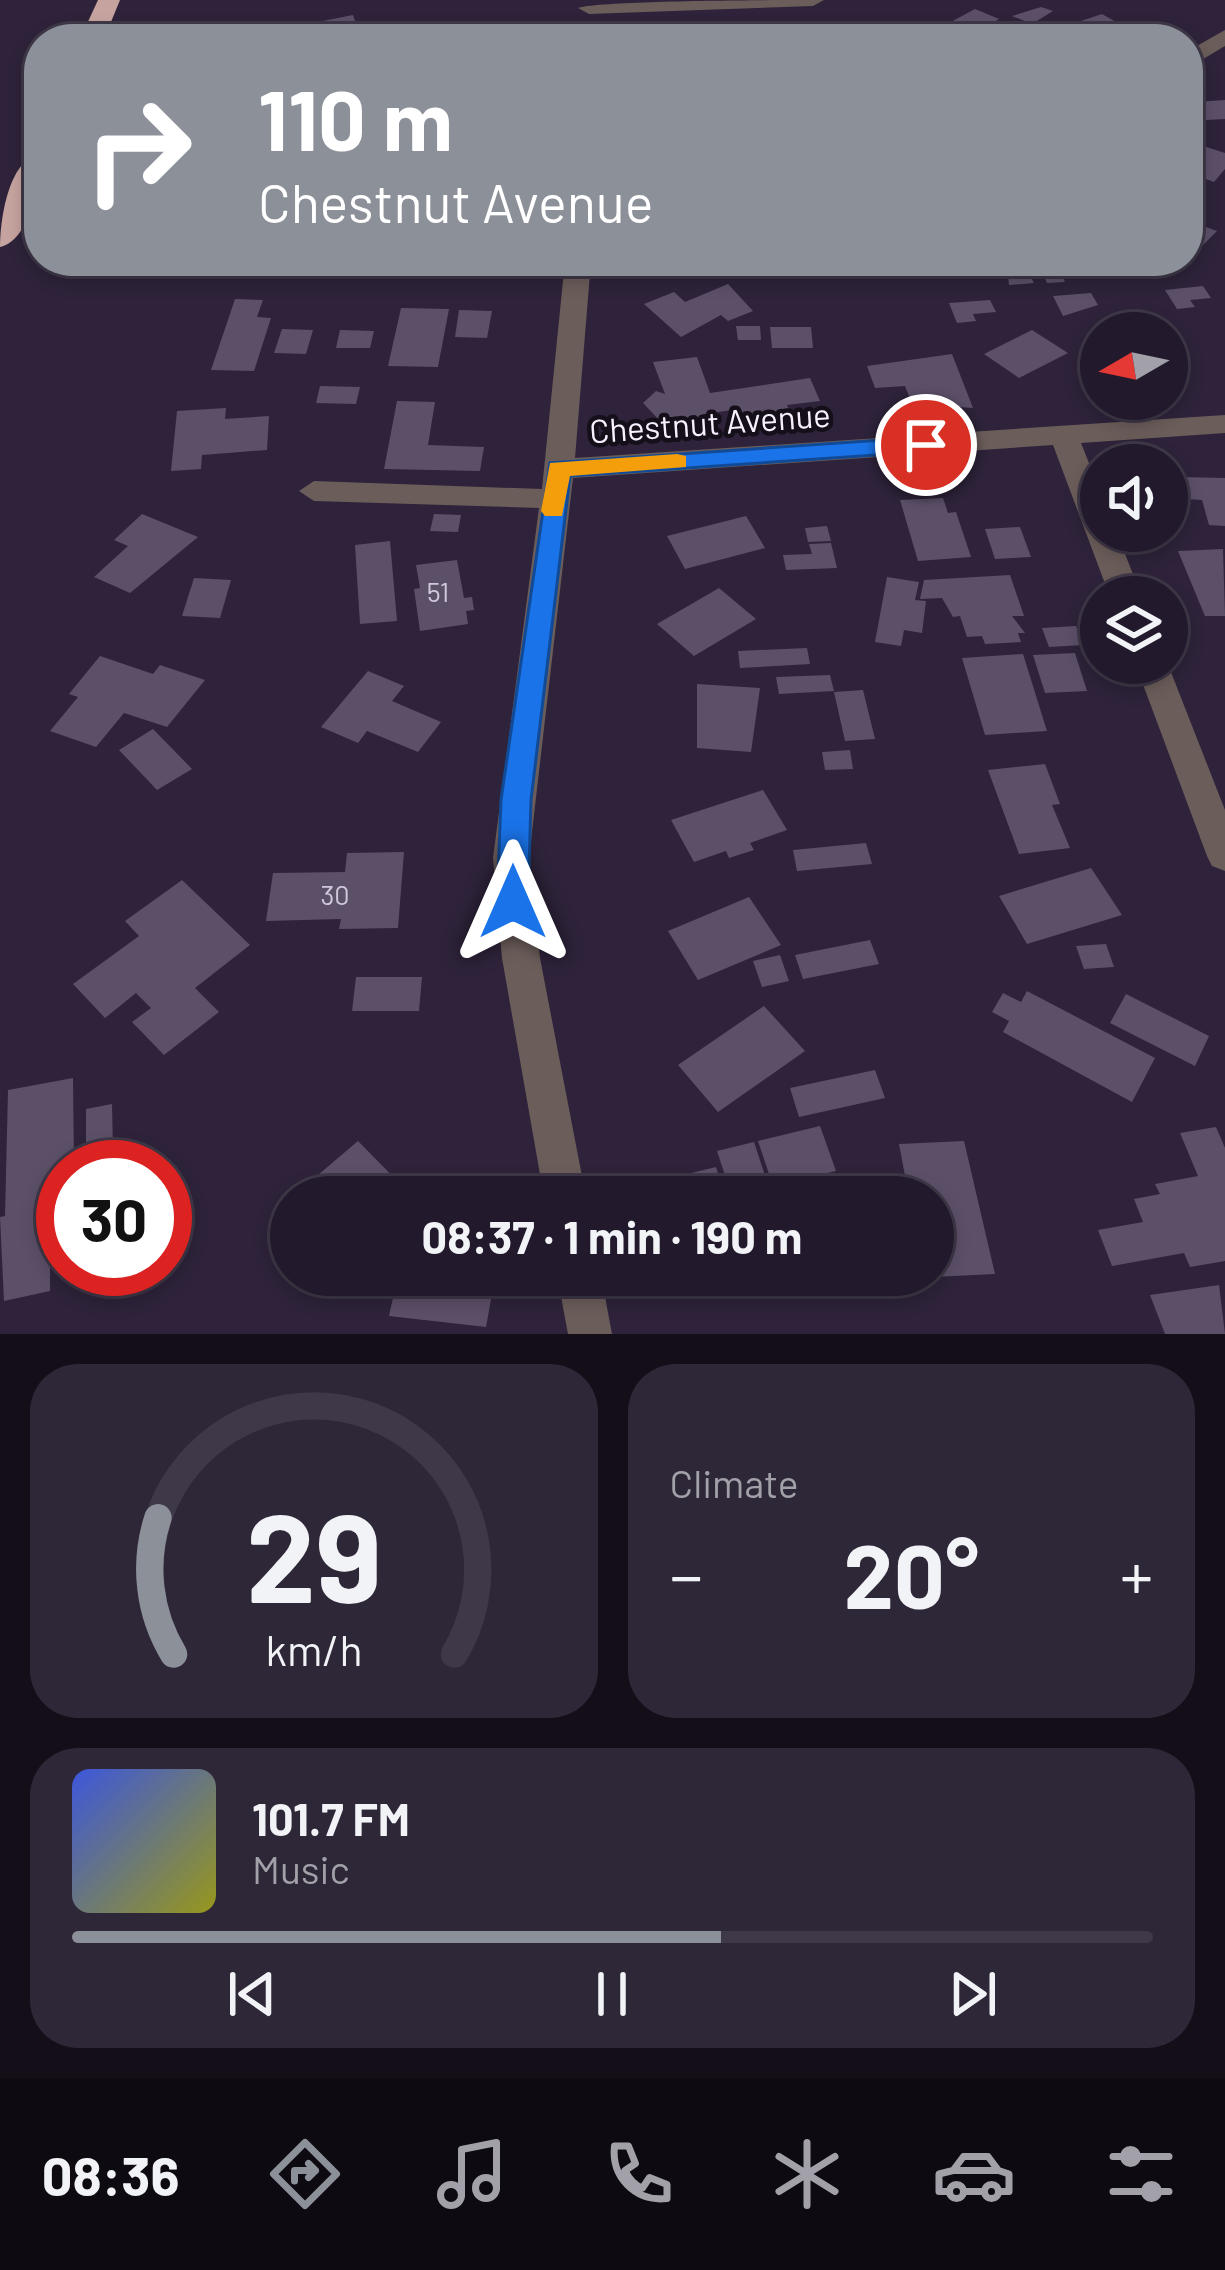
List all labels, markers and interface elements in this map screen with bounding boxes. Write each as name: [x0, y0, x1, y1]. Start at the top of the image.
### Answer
text: 110 m: [258, 67, 453, 168]
icon: right: [60, 72, 216, 228]
text: Chestnut Avenue: [258, 169, 654, 234]
north arrow: [1080, 312, 1188, 420]
map controls: [1080, 312, 1188, 684]
street label: Chestnut Avenue: [588, 394, 832, 450]
pin: [875, 394, 977, 496]
icon: arrive: [893, 412, 959, 478]
button: sound: [1080, 444, 1188, 552]
house number: 51: [427, 575, 449, 607]
button: layers: [1080, 576, 1188, 684]
position arrow: [450, 839, 576, 965]
house number: 30: [320, 878, 350, 910]
speed limit sign: 30: [36, 1140, 192, 1296]
text: 08:37 · 1 min · 190 m: [422, 1209, 802, 1263]
text: Climate: [670, 1459, 799, 1506]
text: 29: [246, 1478, 382, 1628]
text: 20°: [843, 1519, 979, 1627]
text: −: [670, 1534, 703, 1613]
text: +: [1120, 1534, 1153, 1613]
text: km/h: [265, 1623, 362, 1675]
text: 101.7 FM: [252, 1791, 410, 1845]
text: Music: [252, 1845, 350, 1892]
icon: previous: [219, 1961, 285, 2027]
icon: pause: [579, 1961, 645, 2027]
icon: next: [940, 1961, 1006, 2027]
icon: directions: [263, 2132, 347, 2216]
icon: music: [430, 2132, 514, 2216]
icon: phone: [597, 2132, 681, 2216]
icon: climate: [765, 2132, 849, 2216]
icon: car: [932, 2132, 1016, 2216]
icon: filters: [1099, 2132, 1183, 2216]
text: 08:36: [42, 2142, 179, 2207]

